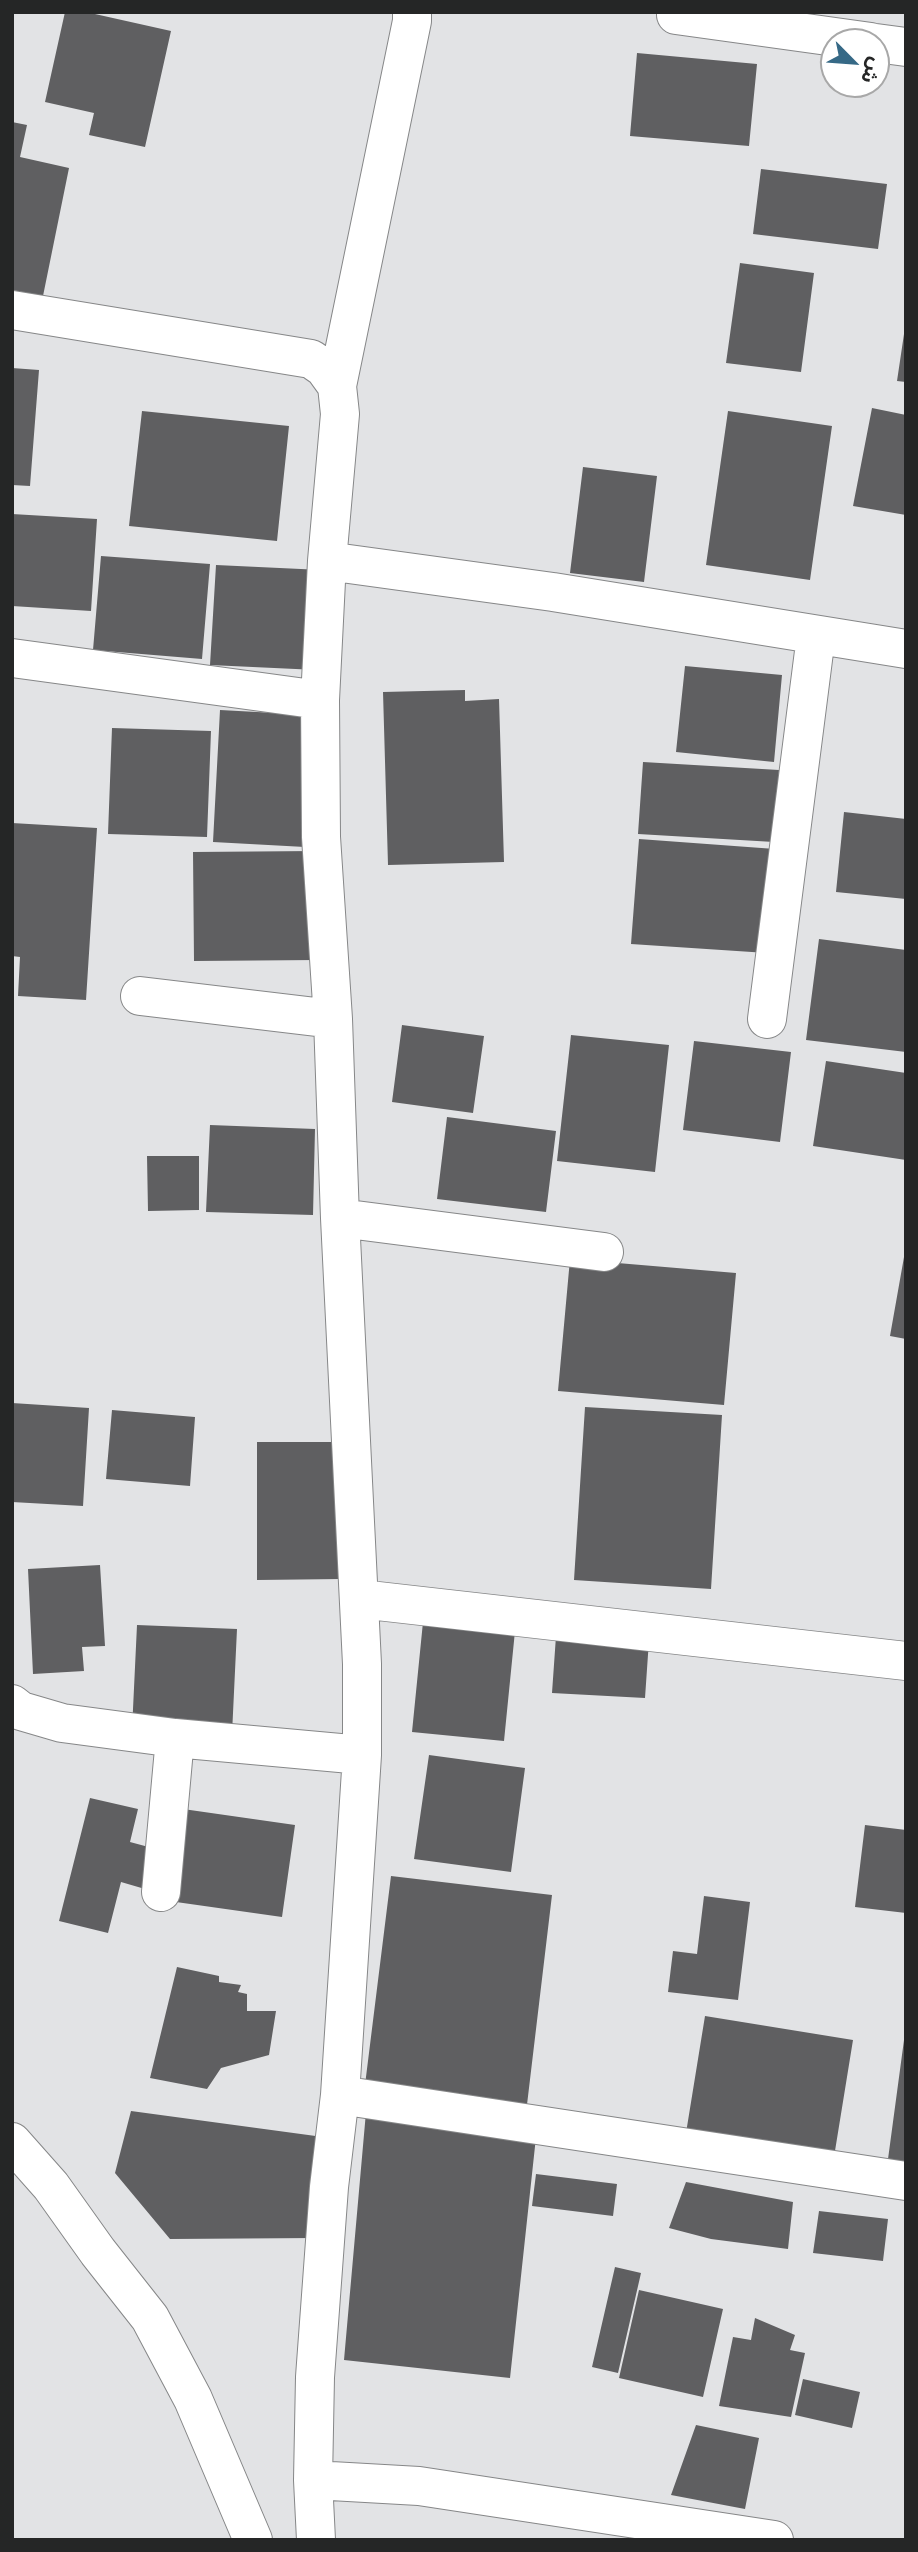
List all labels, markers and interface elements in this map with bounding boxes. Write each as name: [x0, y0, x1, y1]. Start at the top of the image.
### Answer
north arrow: [820, 28, 890, 98]
text: ش: [856, 54, 889, 88]

